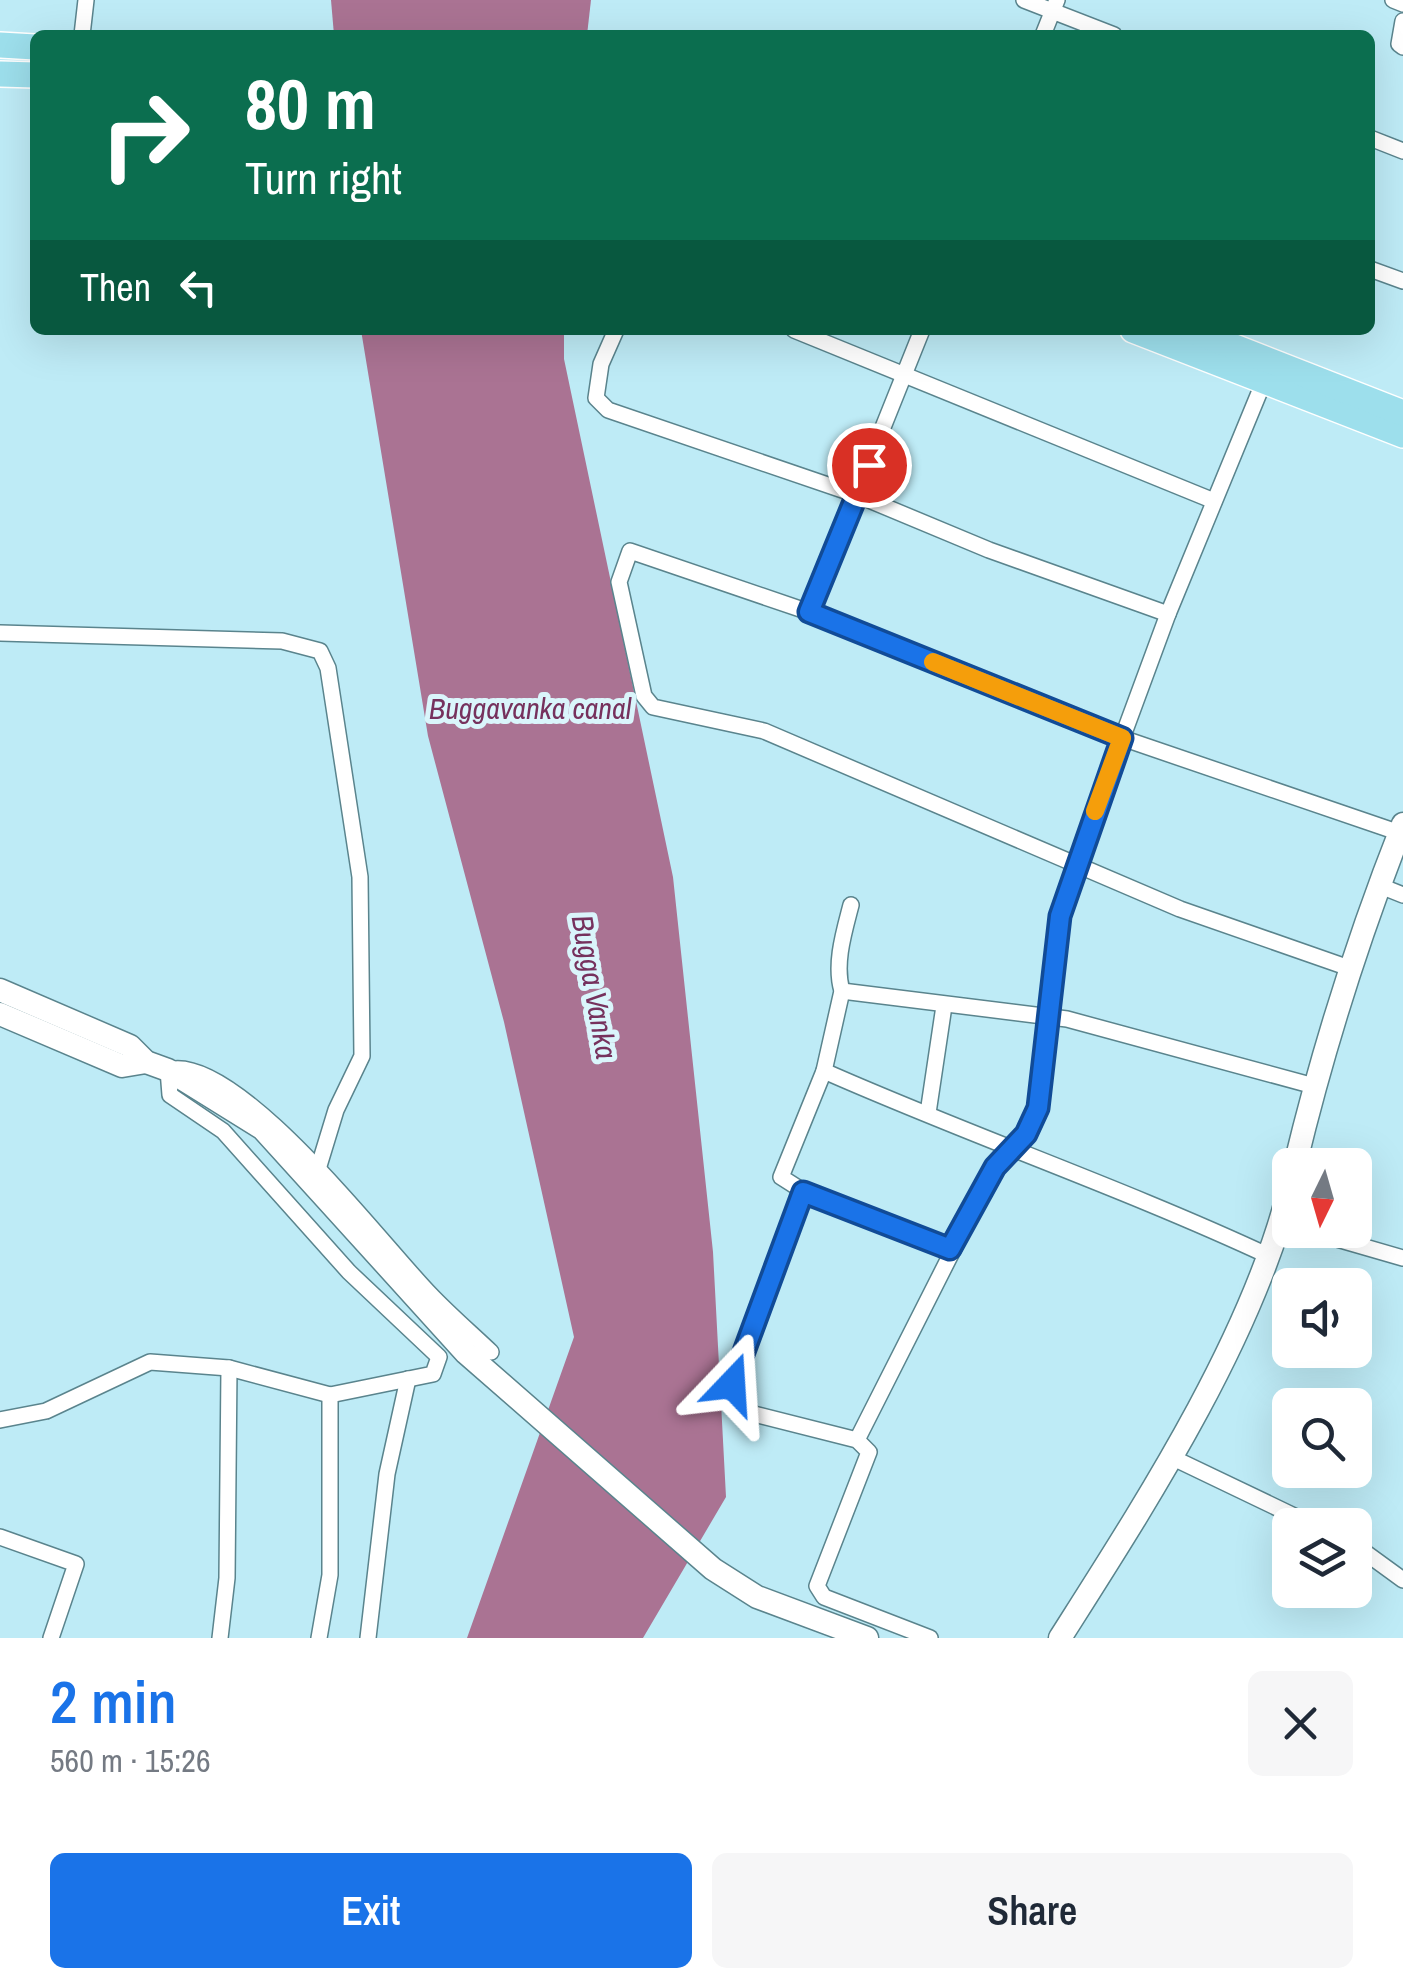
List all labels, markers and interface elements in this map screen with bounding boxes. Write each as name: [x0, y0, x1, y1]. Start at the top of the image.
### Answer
text: 80 m: [245, 57, 376, 151]
icon: right: [80, 70, 210, 200]
text: Turn right: [245, 147, 402, 208]
icon: left: [171, 260, 226, 315]
text: Then: [80, 262, 151, 313]
pin: [827, 423, 912, 508]
icon: arrive: [842, 438, 897, 493]
water label: Buggavanka canal: [429, 688, 632, 728]
water label: Bugga Vanka: [563, 912, 627, 1062]
north arrow: [1272, 1148, 1372, 1248]
map controls: [1272, 1148, 1372, 1608]
button: sound: [1272, 1268, 1372, 1368]
position arrow: [680, 1332, 784, 1436]
button: search: [1272, 1388, 1372, 1488]
button: layers: [1272, 1508, 1372, 1608]
text: 2 min: [50, 1661, 177, 1742]
button: close: [1248, 1671, 1353, 1776]
text: 560 m · 15:26: [50, 1739, 210, 1782]
button: Exit: [50, 1853, 692, 1968]
button: Share: [712, 1853, 1353, 1968]

